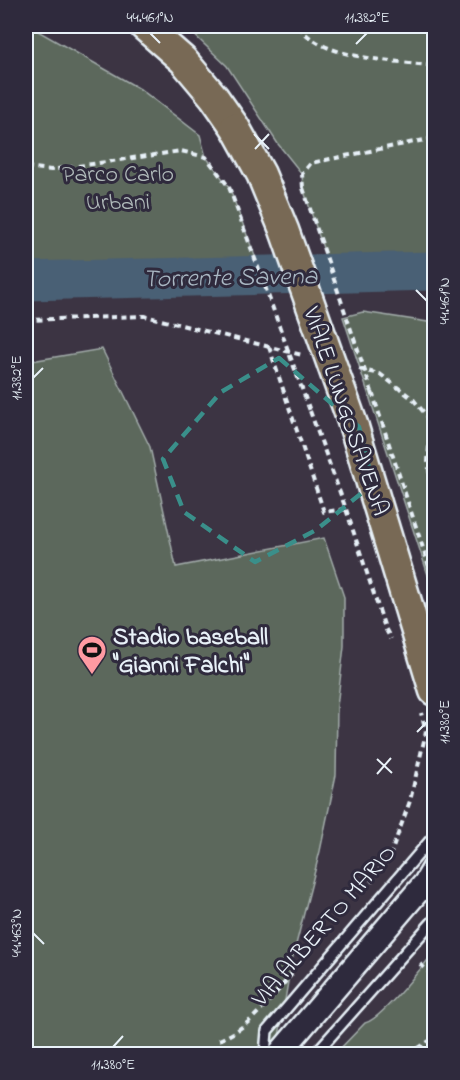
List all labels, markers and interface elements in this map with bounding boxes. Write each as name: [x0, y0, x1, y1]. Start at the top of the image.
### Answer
text: 44.461°N: [126, 7, 174, 29]
text: 11.382°E: [345, 7, 390, 29]
park label: Parco Carlo Urbani: [62, 158, 174, 221]
water label: Torrente Savena: [142, 258, 319, 300]
text: 44.461°N: [434, 277, 456, 325]
street label: VIALE LUNGOSAVENA: [292, 302, 397, 521]
text: 11.382°E: [6, 356, 28, 401]
place label: Stadio baseball "Gianni Falchi": [112, 621, 268, 684]
sports icon: Stadio baseball "Gianni Falchi": [76, 634, 108, 676]
text: 11.380°E: [434, 700, 456, 744]
street label: VIA ALBERTO MARIO: [244, 838, 405, 1016]
text: 44.463°N: [6, 909, 28, 957]
text: 11.380°E: [91, 1054, 135, 1076]

